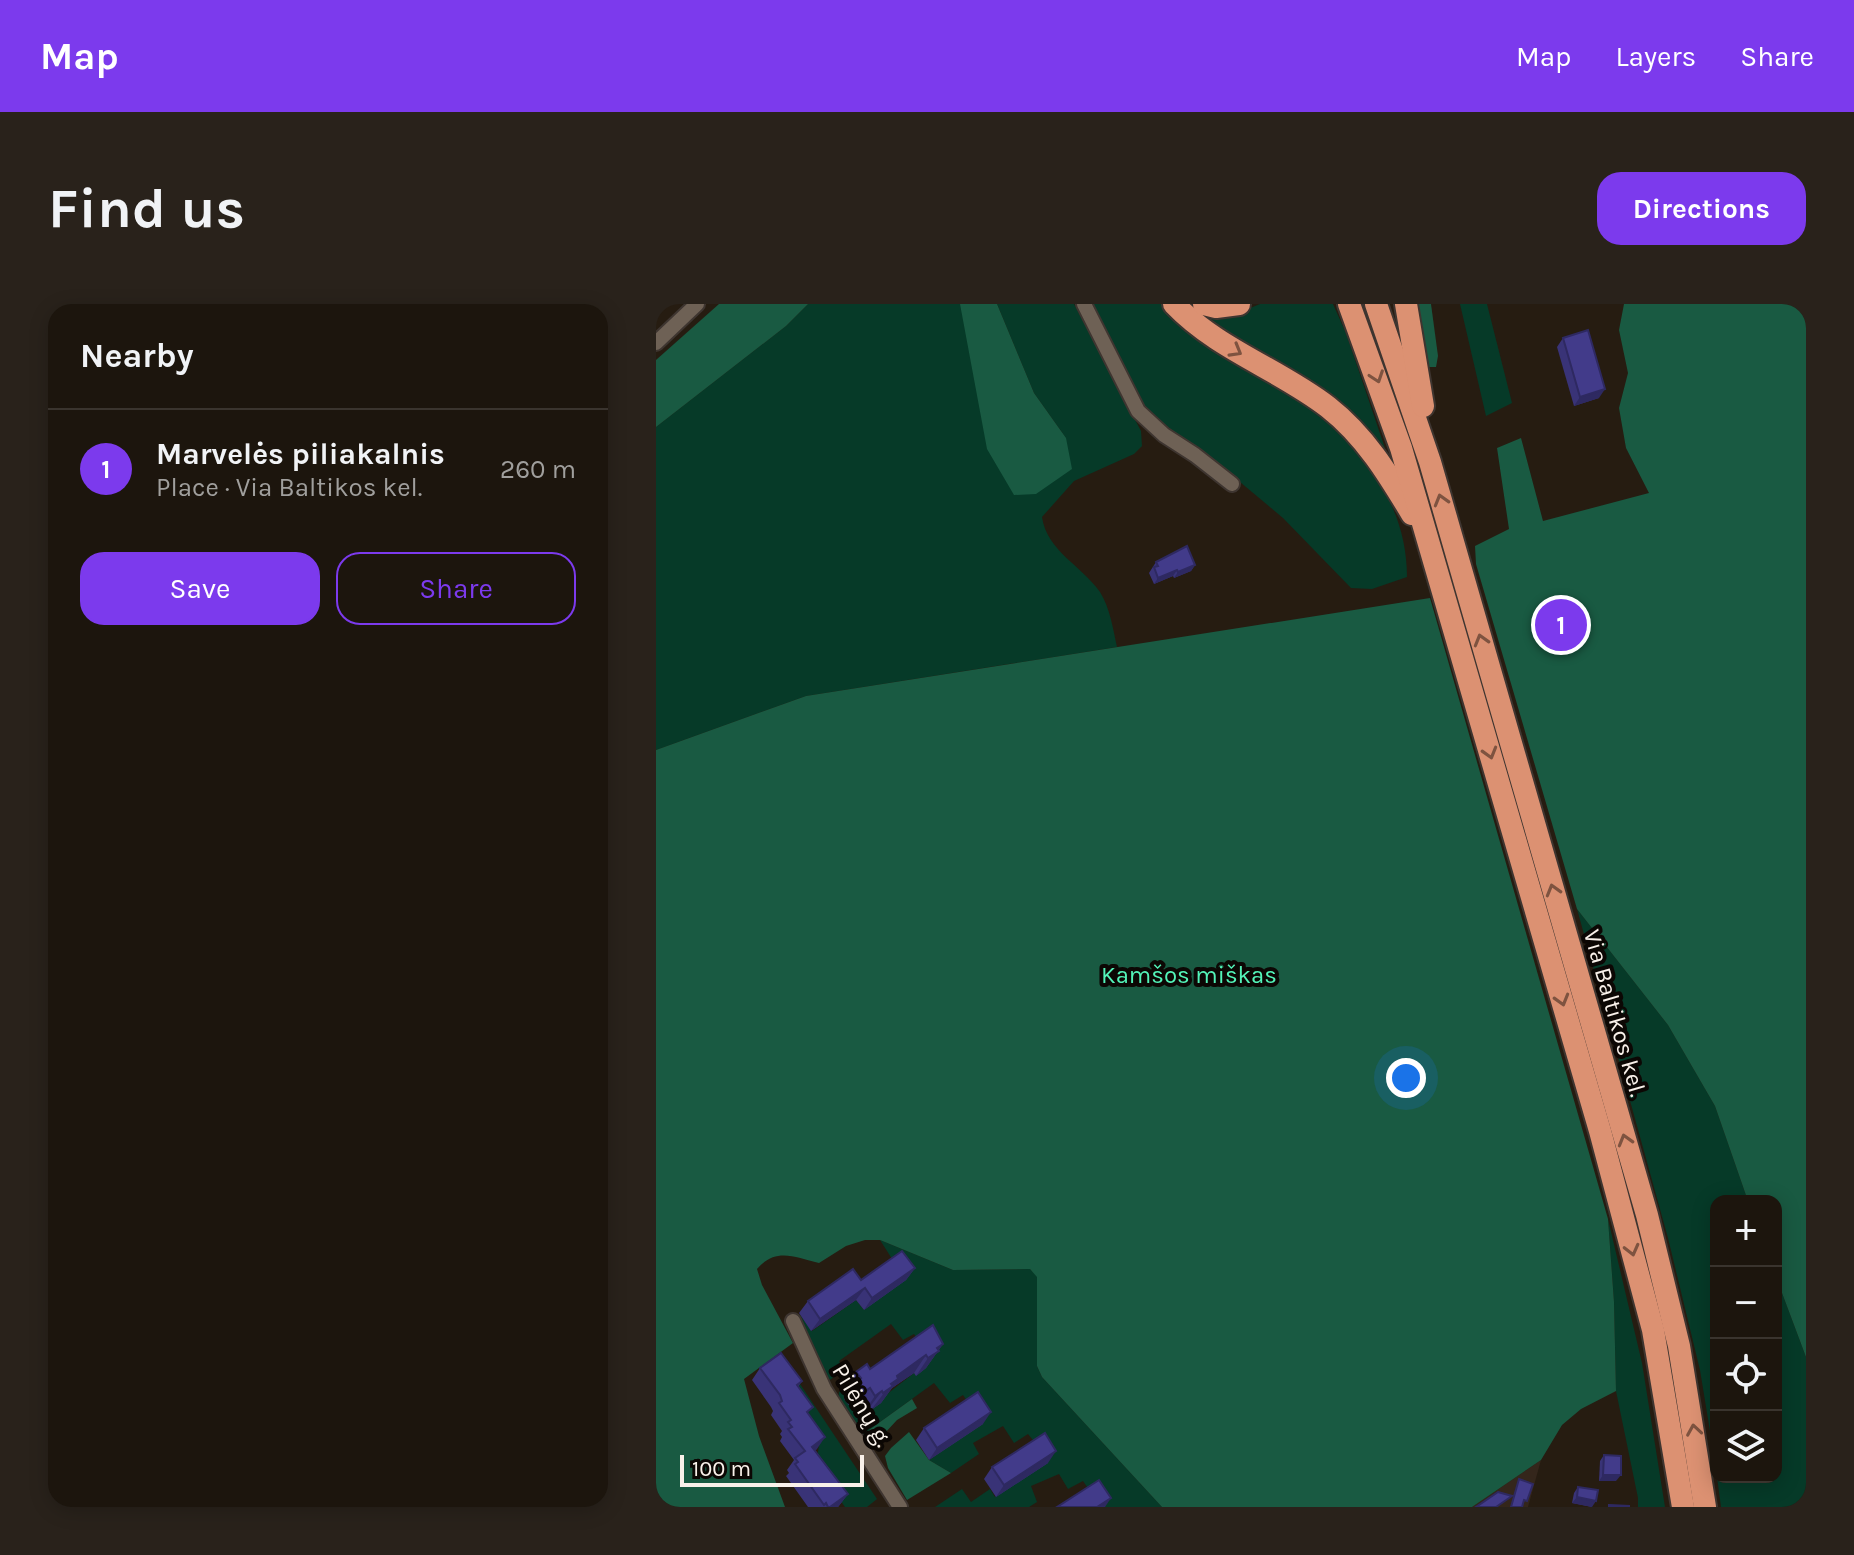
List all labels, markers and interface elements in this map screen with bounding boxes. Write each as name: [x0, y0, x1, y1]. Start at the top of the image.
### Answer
text: Map: [40, 34, 119, 79]
text: Map: [1516, 40, 1571, 73]
text: Layers: [1615, 40, 1696, 73]
text: Share: [1740, 40, 1814, 73]
button: Directions: [1597, 172, 1806, 245]
text: Find us: [48, 176, 245, 241]
text: Nearby: [80, 336, 194, 376]
one-way arrow: [1227, 341, 1242, 357]
one-way arrow: [1367, 369, 1383, 383]
text: Marvelės piliakalnis: [156, 436, 445, 472]
text: 1: [101, 454, 111, 485]
text: 260 m: [500, 454, 576, 485]
text: Place · Via Baltikos kel.: [156, 472, 423, 503]
one-way arrow: [1434, 494, 1450, 508]
button: Save: [80, 552, 320, 625]
button: Share: [336, 552, 576, 625]
pin: 1: [1535, 595, 1587, 655]
one-way arrow: [1474, 634, 1490, 648]
one-way arrow: [1481, 745, 1497, 759]
one-way arrow: [1546, 884, 1562, 898]
street label: Via Baltikos kel.: [1578, 926, 1652, 1100]
park label: Kamšos miškas: [1101, 961, 1277, 989]
one-way arrow: [1552, 993, 1569, 1007]
your location: [1386, 1058, 1426, 1098]
one-way arrow: [1618, 1134, 1634, 1148]
map controls: [1710, 1195, 1782, 1483]
button: +: [1710, 1195, 1782, 1267]
one-way arrow: [1623, 1243, 1640, 1257]
button: −: [1710, 1267, 1782, 1339]
button: locate: [1710, 1339, 1782, 1411]
street label: Pilėnų g.: [826, 1358, 898, 1452]
button: layers: [1710, 1411, 1782, 1483]
one-way arrow: [1686, 1423, 1703, 1437]
scale bar: [680, 1451, 864, 1487]
text: 100 m: [692, 1456, 751, 1482]

